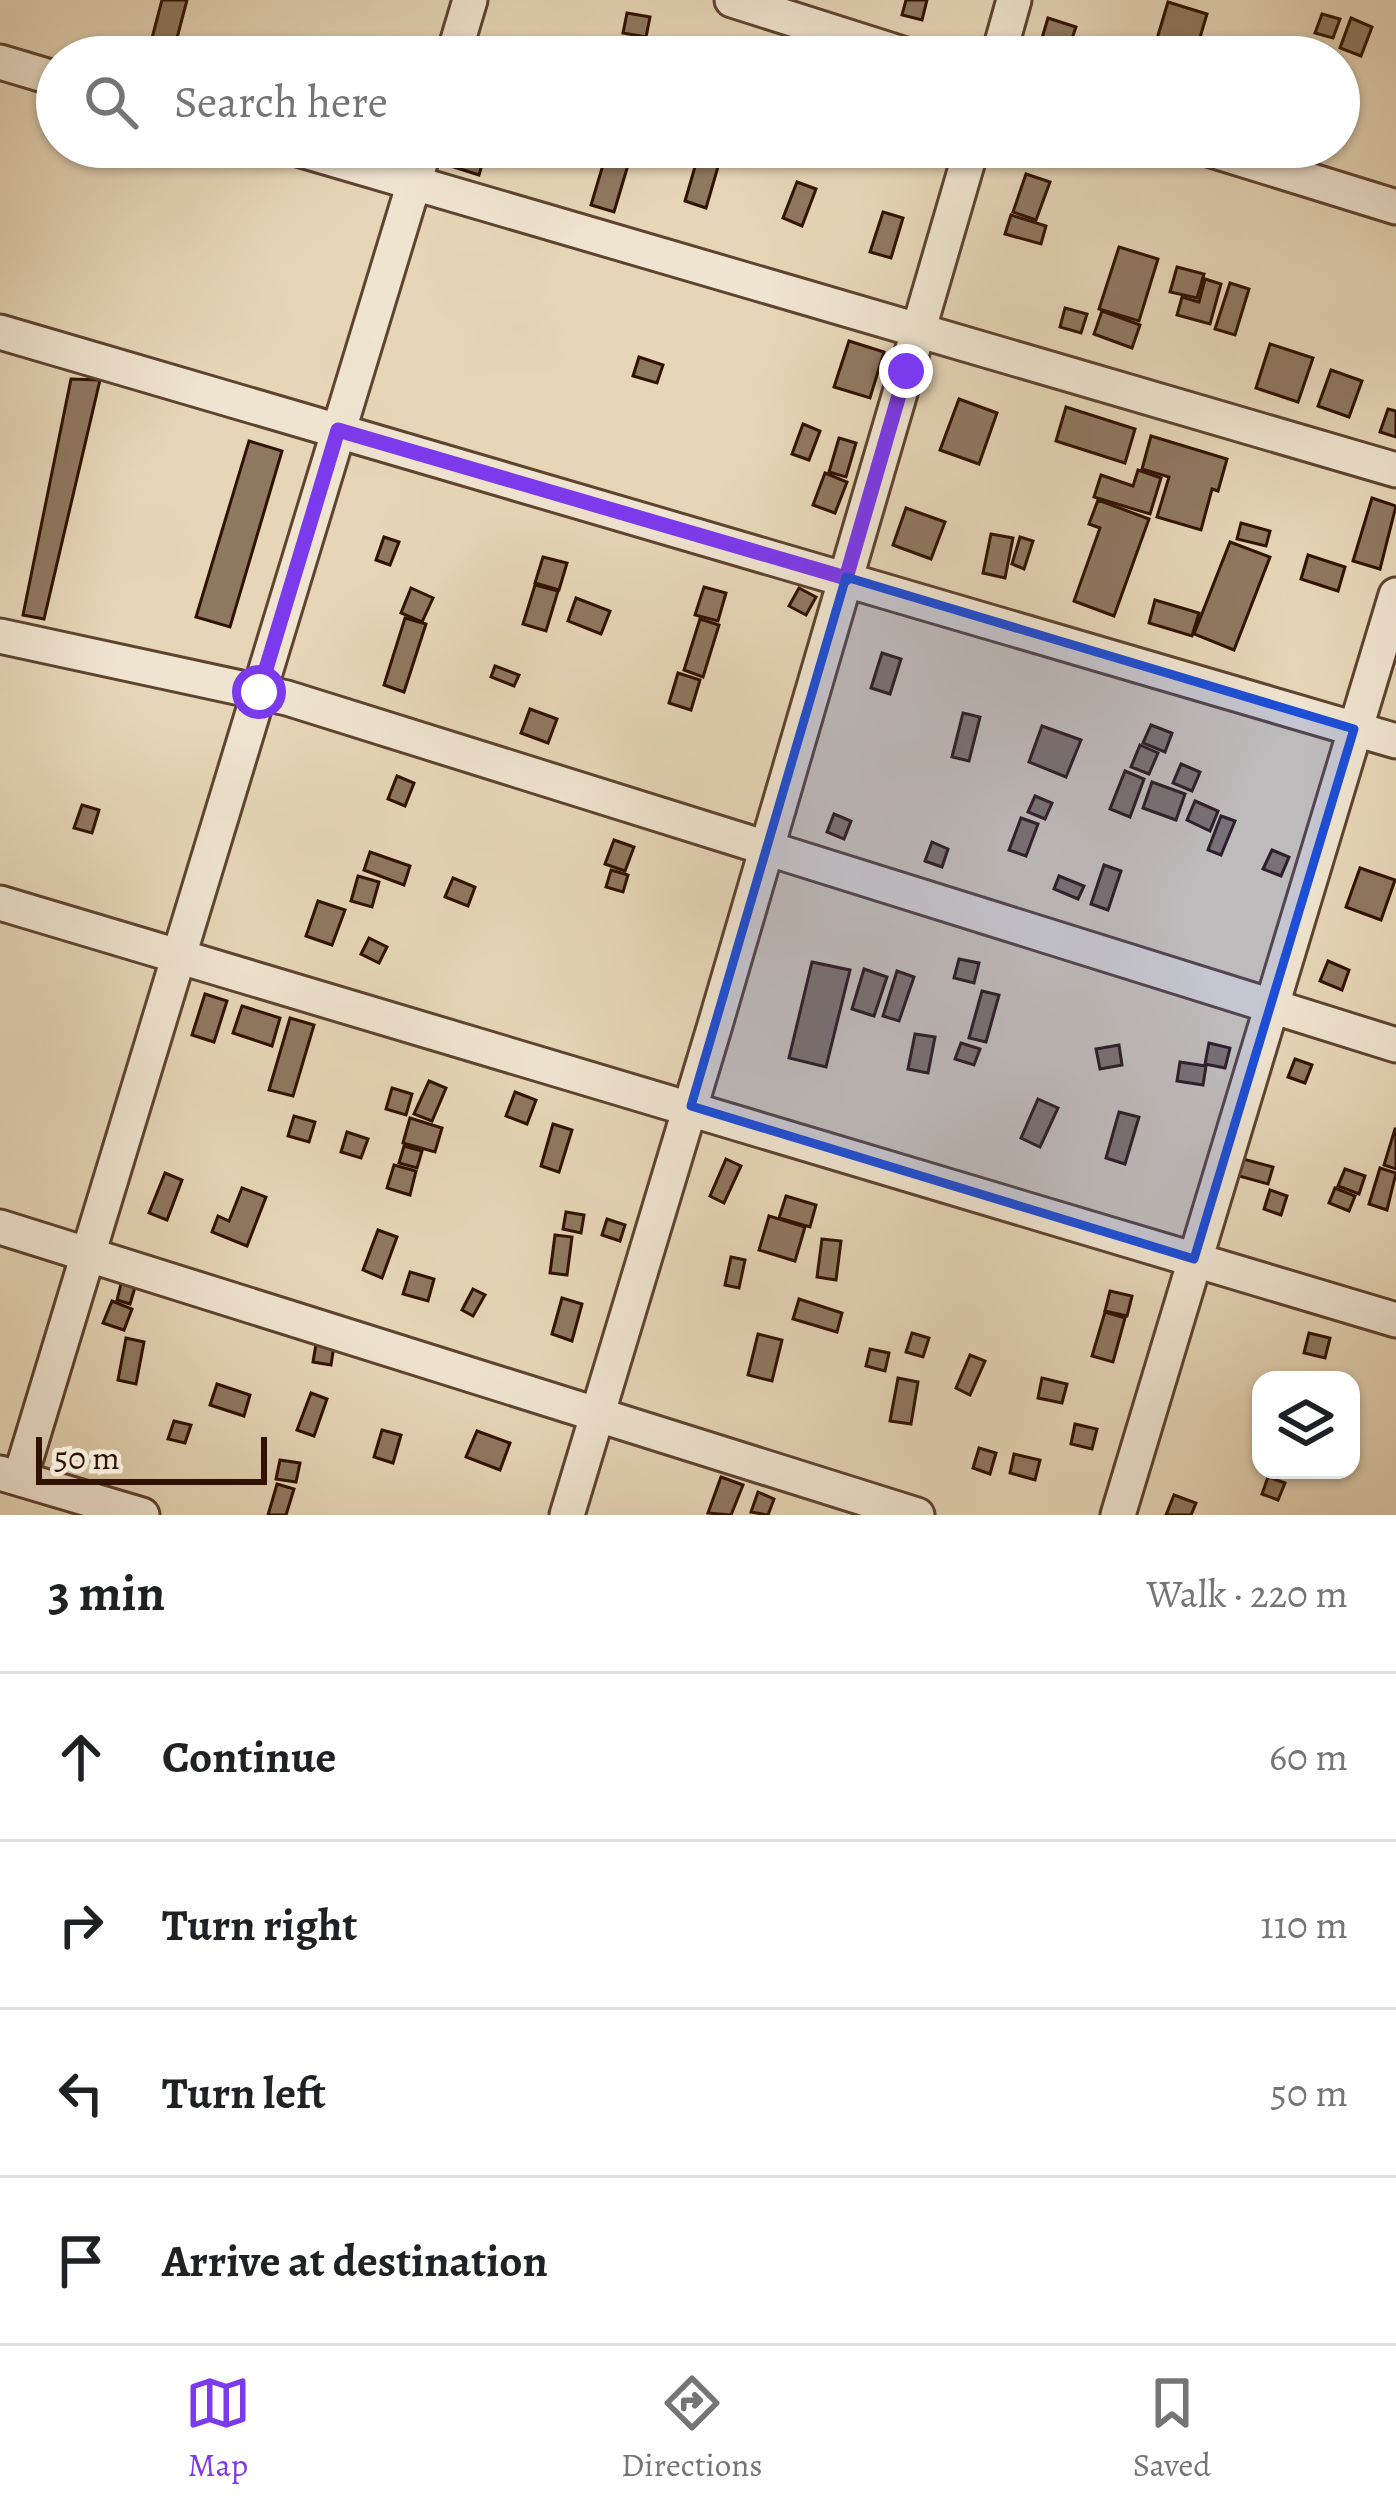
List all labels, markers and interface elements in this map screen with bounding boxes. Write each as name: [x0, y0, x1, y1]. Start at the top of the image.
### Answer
search box: [36, 36, 1360, 168]
icon: search: [78, 69, 144, 135]
text: Search here: [174, 71, 388, 133]
route end: [879, 344, 933, 398]
route start: [232, 665, 286, 719]
map controls: [1252, 1371, 1360, 1479]
button: layers: [1252, 1371, 1360, 1479]
scale bar: [36, 1431, 267, 1484]
text: 50 m: [54, 1435, 120, 1480]
text: 3 min: [48, 1558, 165, 1628]
text: Walk · 220 m: [1147, 1567, 1348, 1620]
icon: ahead: [48, 1724, 114, 1790]
text: Continue: [162, 1726, 336, 1788]
text: 60 m: [1269, 1730, 1348, 1783]
icon: right: [48, 1892, 114, 1958]
text: Turn right: [162, 1894, 357, 1956]
text: 110 m: [1260, 1898, 1348, 1951]
icon: left: [48, 2060, 114, 2126]
text: Turn left: [162, 2062, 326, 2124]
text: 50 m: [1270, 2066, 1348, 2119]
icon: arrive: [48, 2228, 114, 2294]
text: Arrive at destination: [162, 2230, 548, 2292]
tab: Map: [185, 2370, 251, 2487]
tab: Directions: [621, 2370, 763, 2487]
tab: Saved: [1133, 2370, 1211, 2487]

